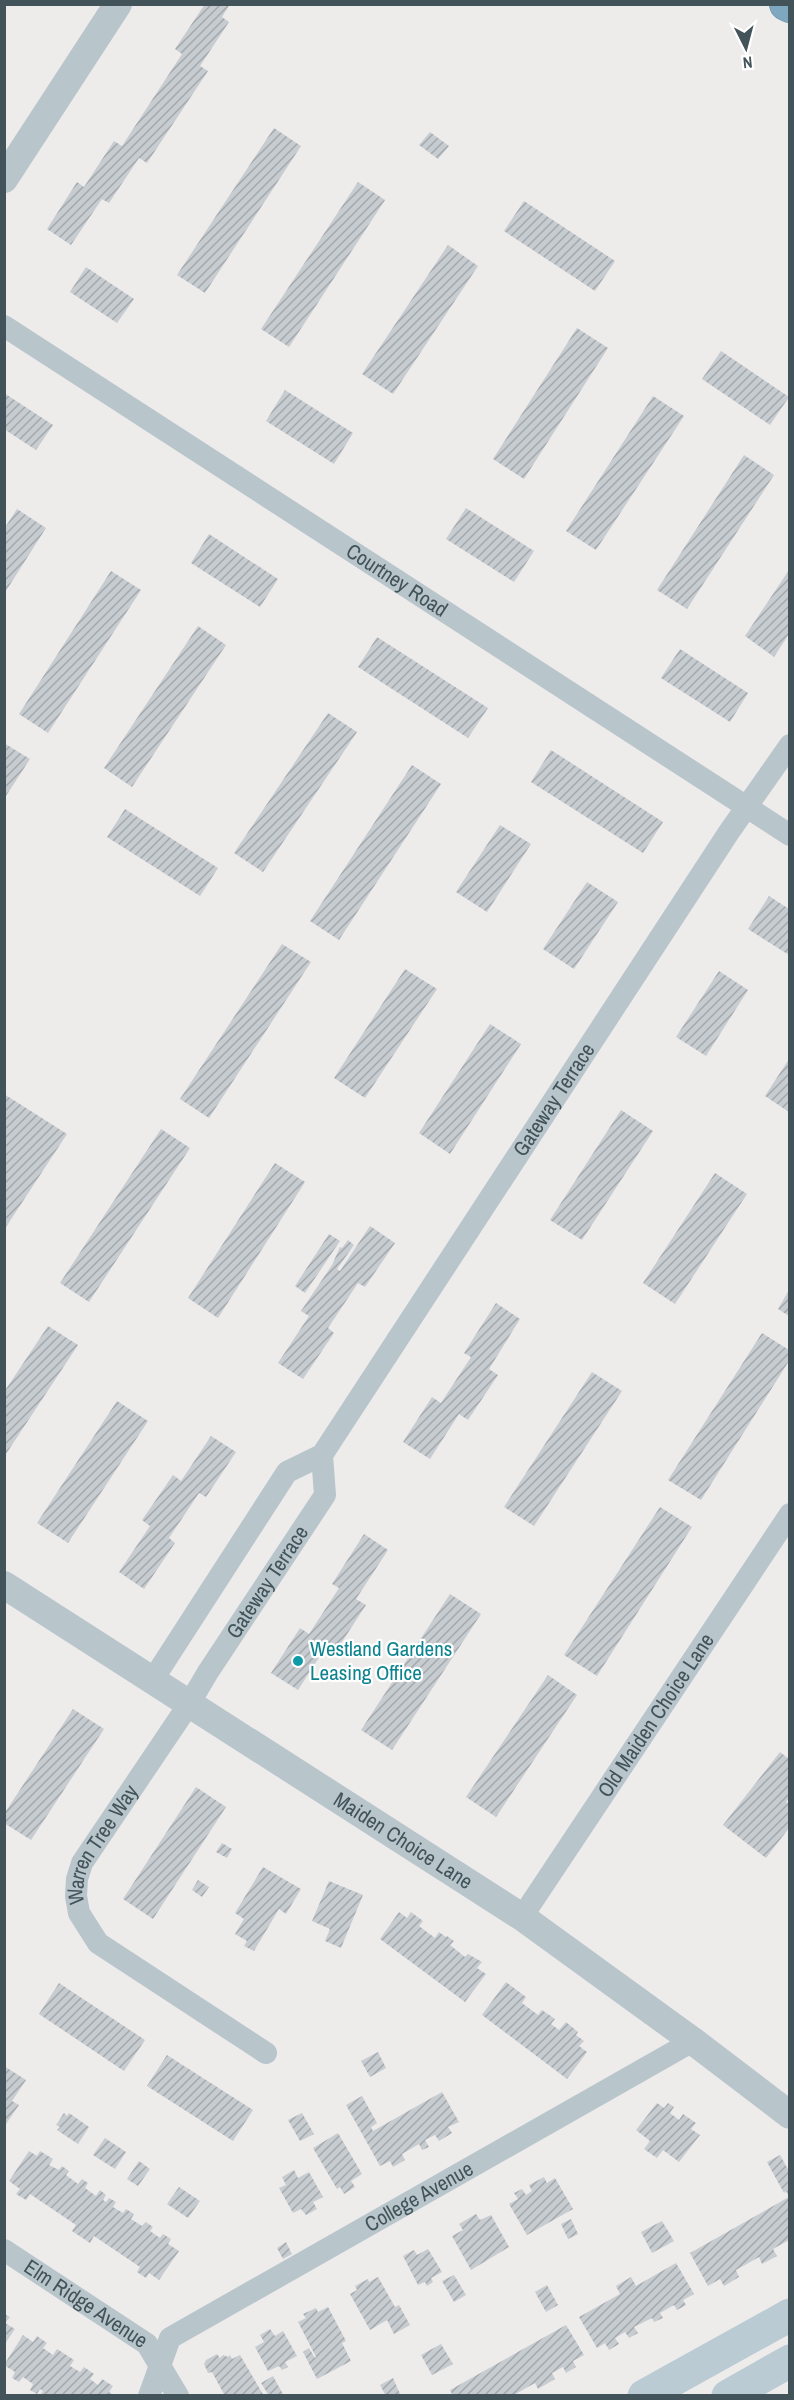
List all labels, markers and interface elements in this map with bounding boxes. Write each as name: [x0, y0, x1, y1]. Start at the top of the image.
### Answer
north arrow: [716, 18, 776, 78]
text: N: [742, 51, 753, 74]
street label: Courtney Road: [341, 536, 454, 624]
street label: Gateway Terrace: [506, 1037, 601, 1162]
street label: Gateway Terrace: [219, 1520, 315, 1644]
street label: Old Maiden Choice Lane: [590, 1627, 721, 1803]
place label: Westland Gardens Leasing Office: [310, 1634, 452, 1687]
marker: Westland Gardens Leasing Office: [291, 1654, 305, 1668]
street label: Warren Tree Way: [60, 1778, 145, 1907]
street label: Maiden Choice Lane: [328, 1785, 478, 1896]
street label: College Avenue: [359, 2154, 478, 2239]
street label: Elm Ridge Avenue: [19, 2252, 154, 2355]

